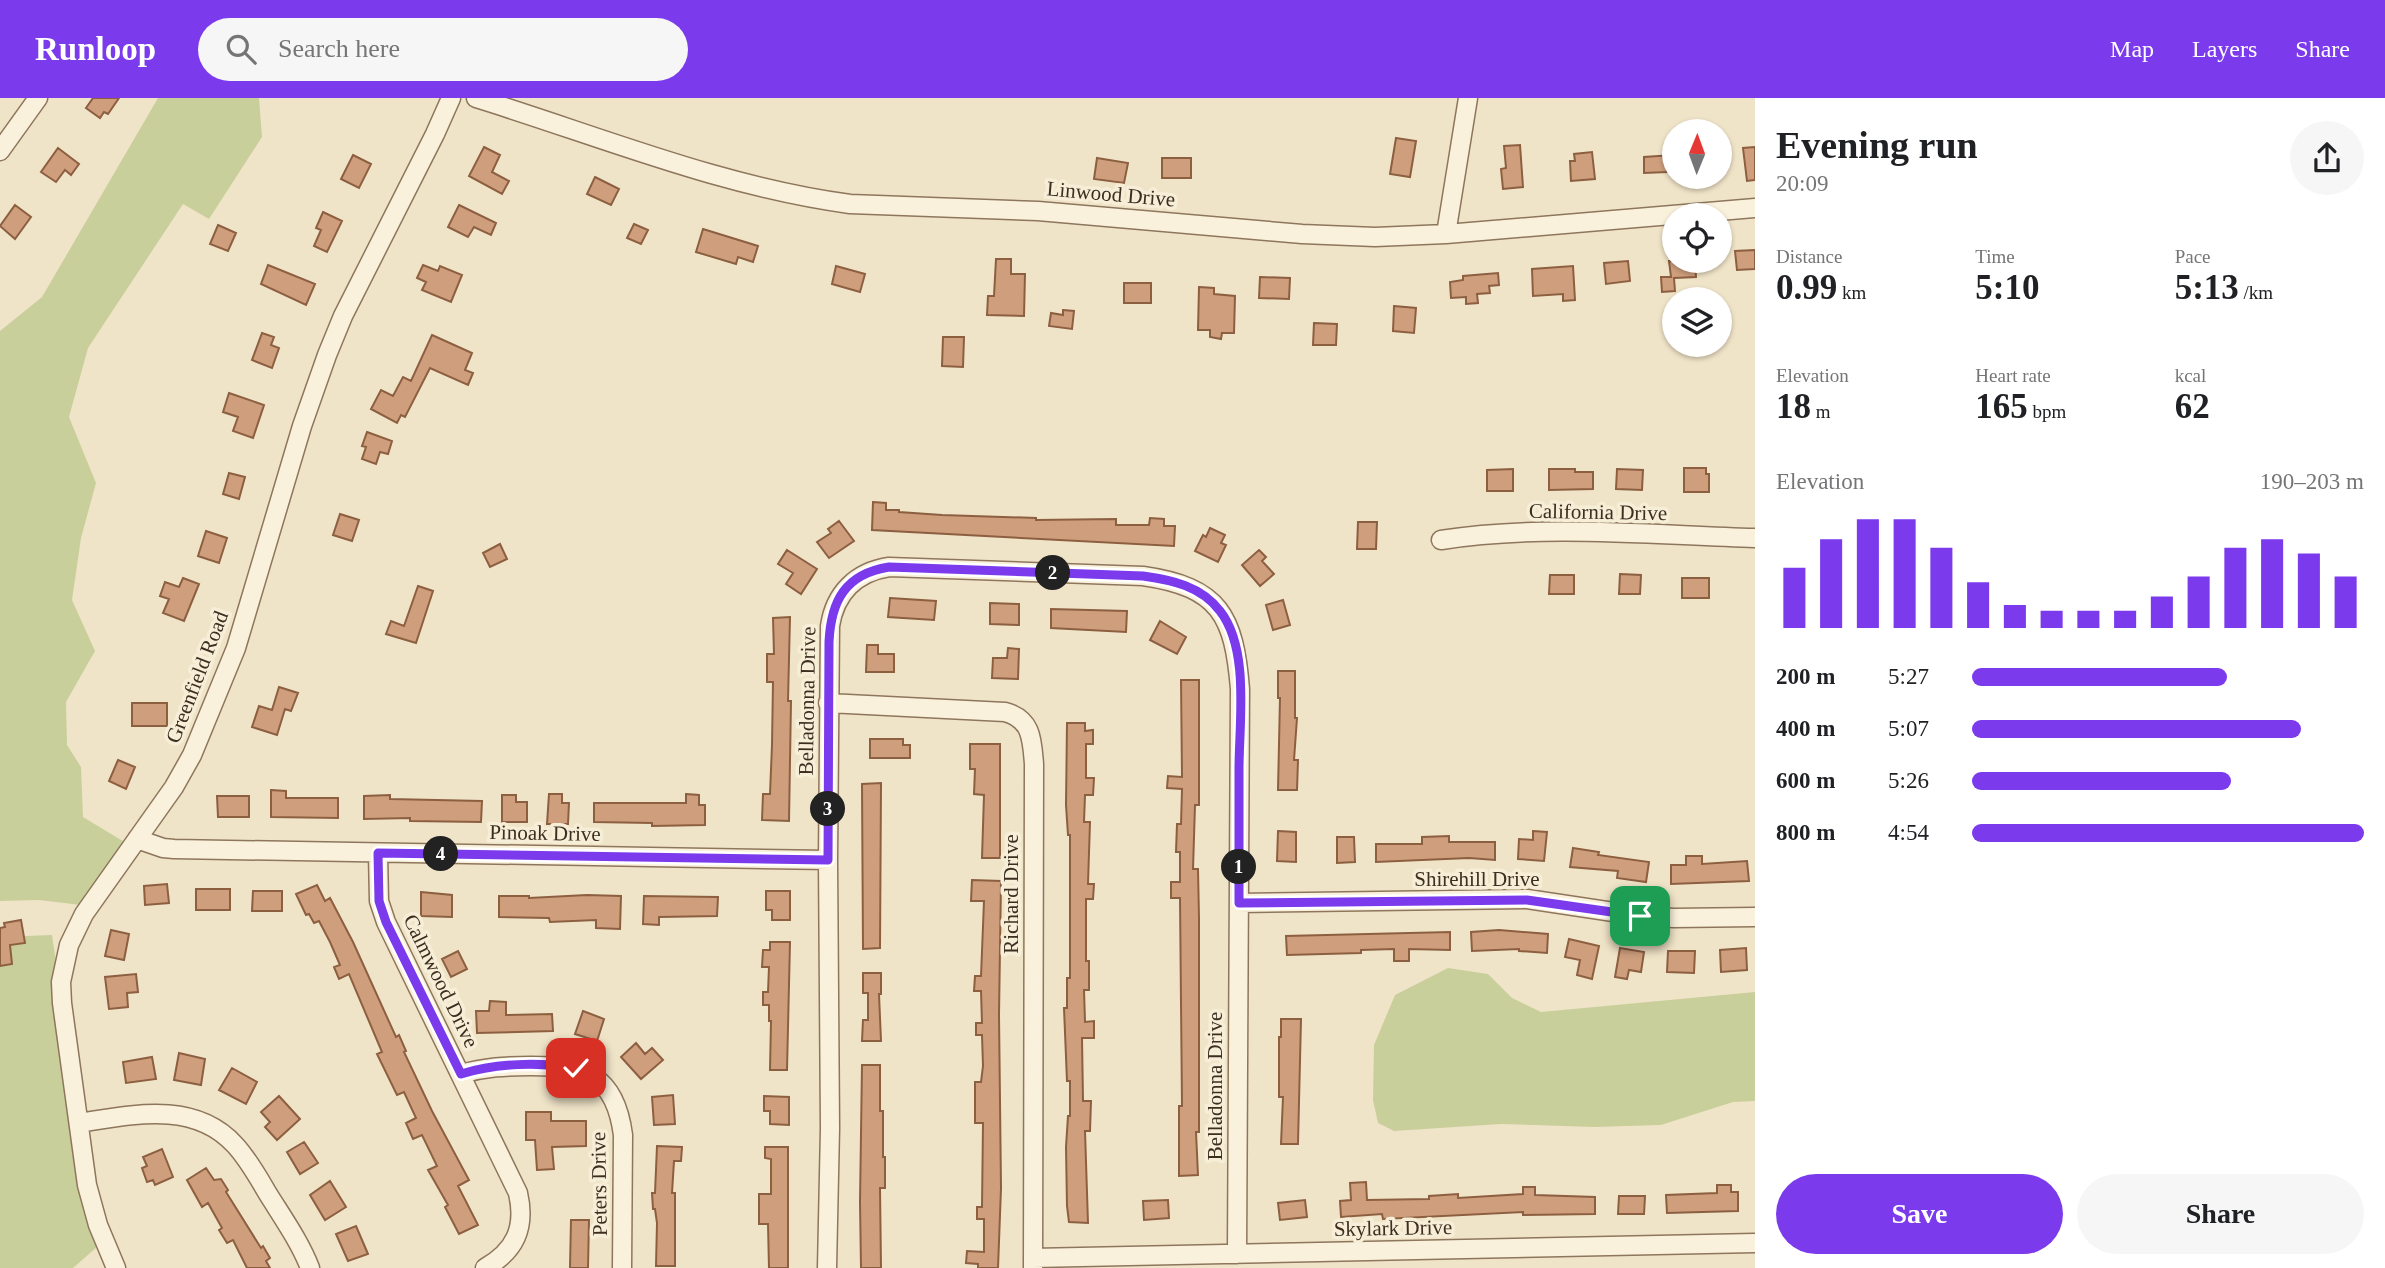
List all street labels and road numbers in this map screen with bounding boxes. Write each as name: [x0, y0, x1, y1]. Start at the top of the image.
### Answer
street label: Linwood Drive: [1046, 176, 1176, 212]
street label: California Drive: [1529, 499, 1667, 525]
street label: Greenfield Road: [161, 607, 233, 746]
street label: Belladonna Drive: [794, 626, 820, 776]
street label: Pinoak Drive: [489, 820, 601, 846]
street label: Richard Drive: [999, 834, 1023, 954]
street label: Shirehill Drive: [1414, 867, 1540, 891]
street label: Calmwood Drive: [398, 910, 484, 1052]
street label: Belladonna Drive: [1203, 1012, 1227, 1160]
street label: Peters Drive: [586, 1132, 612, 1236]
street label: Skylark Drive: [1334, 1215, 1452, 1241]

